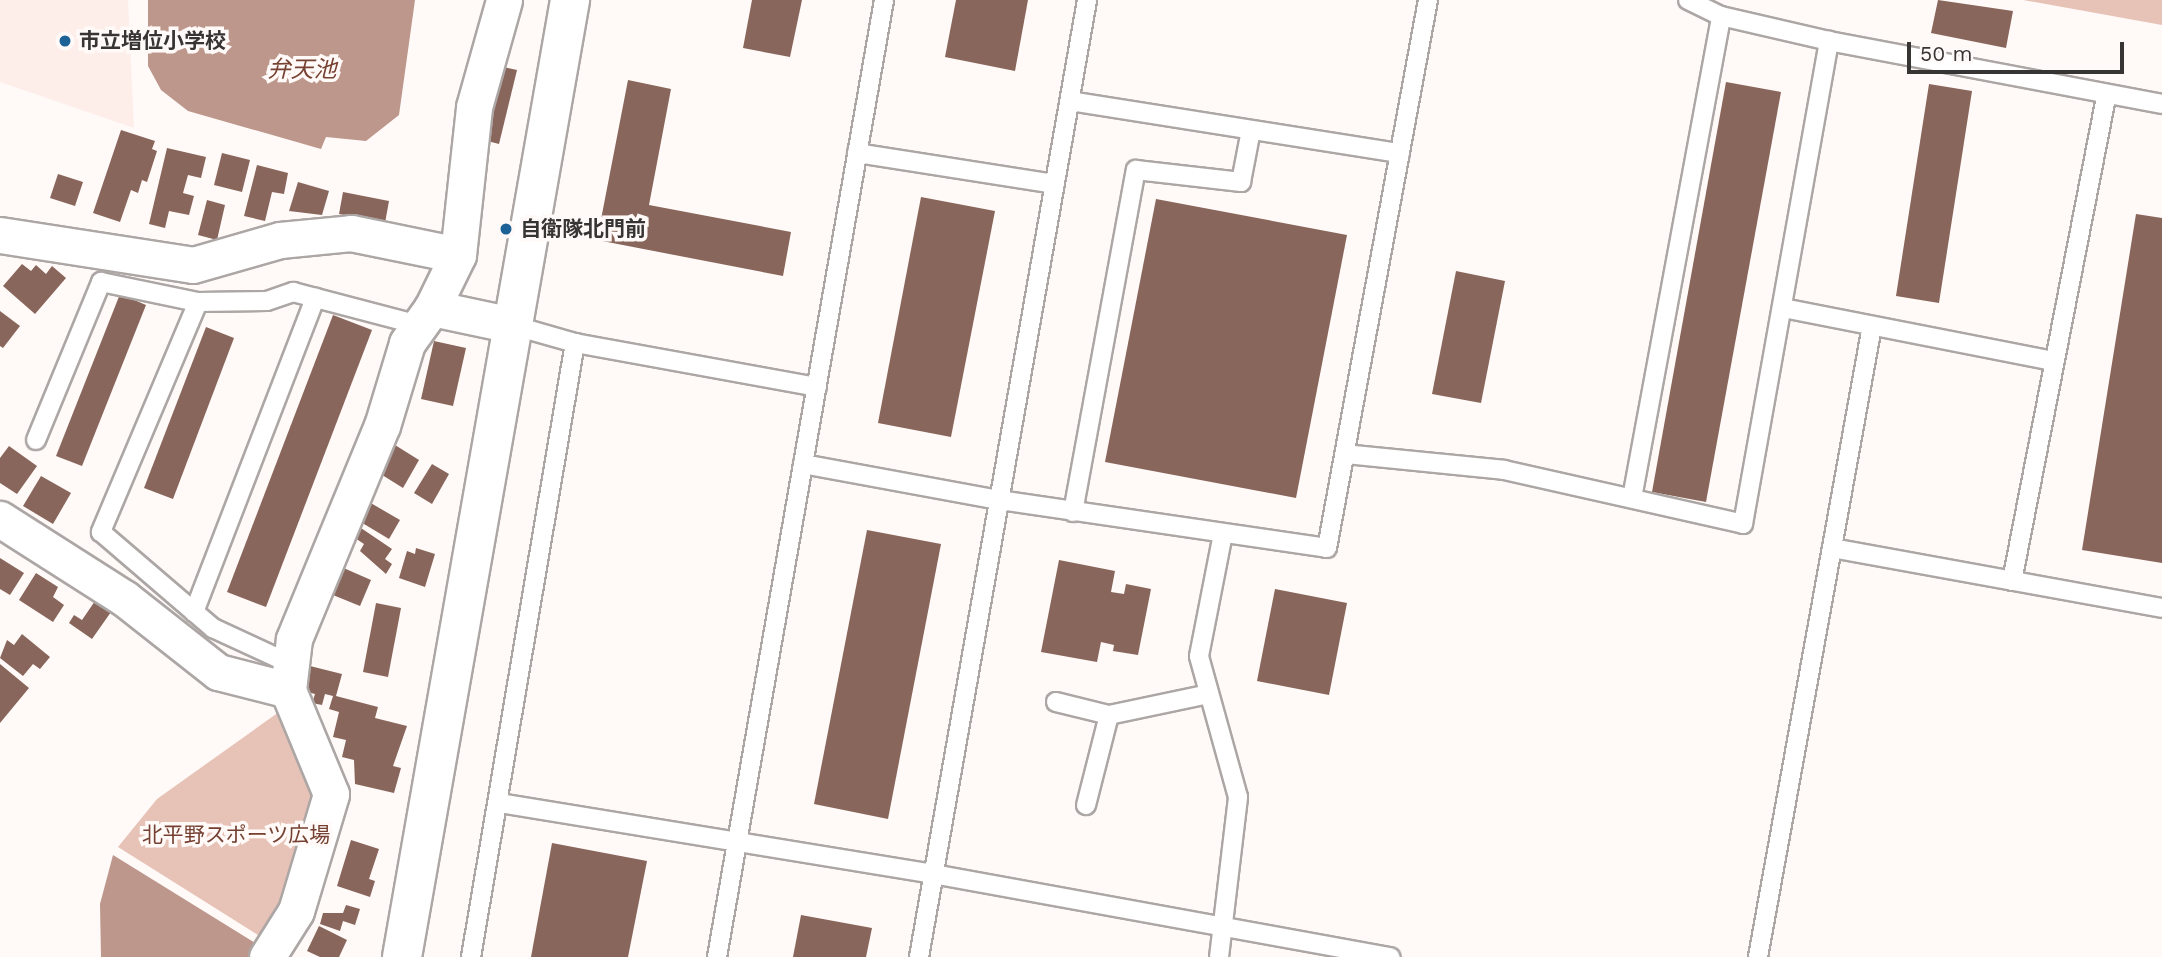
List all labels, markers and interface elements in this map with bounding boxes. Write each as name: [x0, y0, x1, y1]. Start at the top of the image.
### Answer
place label: 市立増位小学校: [79, 28, 226, 54]
scale bar: [1910, 28, 2127, 72]
marker: 市立増位小学校: [57, 33, 73, 49]
text: 50 m: [1920, 41, 1972, 66]
water label: 弁天池: [268, 56, 336, 84]
place label: 自衛隊北門前: [520, 216, 646, 242]
marker: 自衛隊北門前: [498, 221, 514, 237]
park label: 北平野スポーツ広場: [142, 822, 330, 848]

